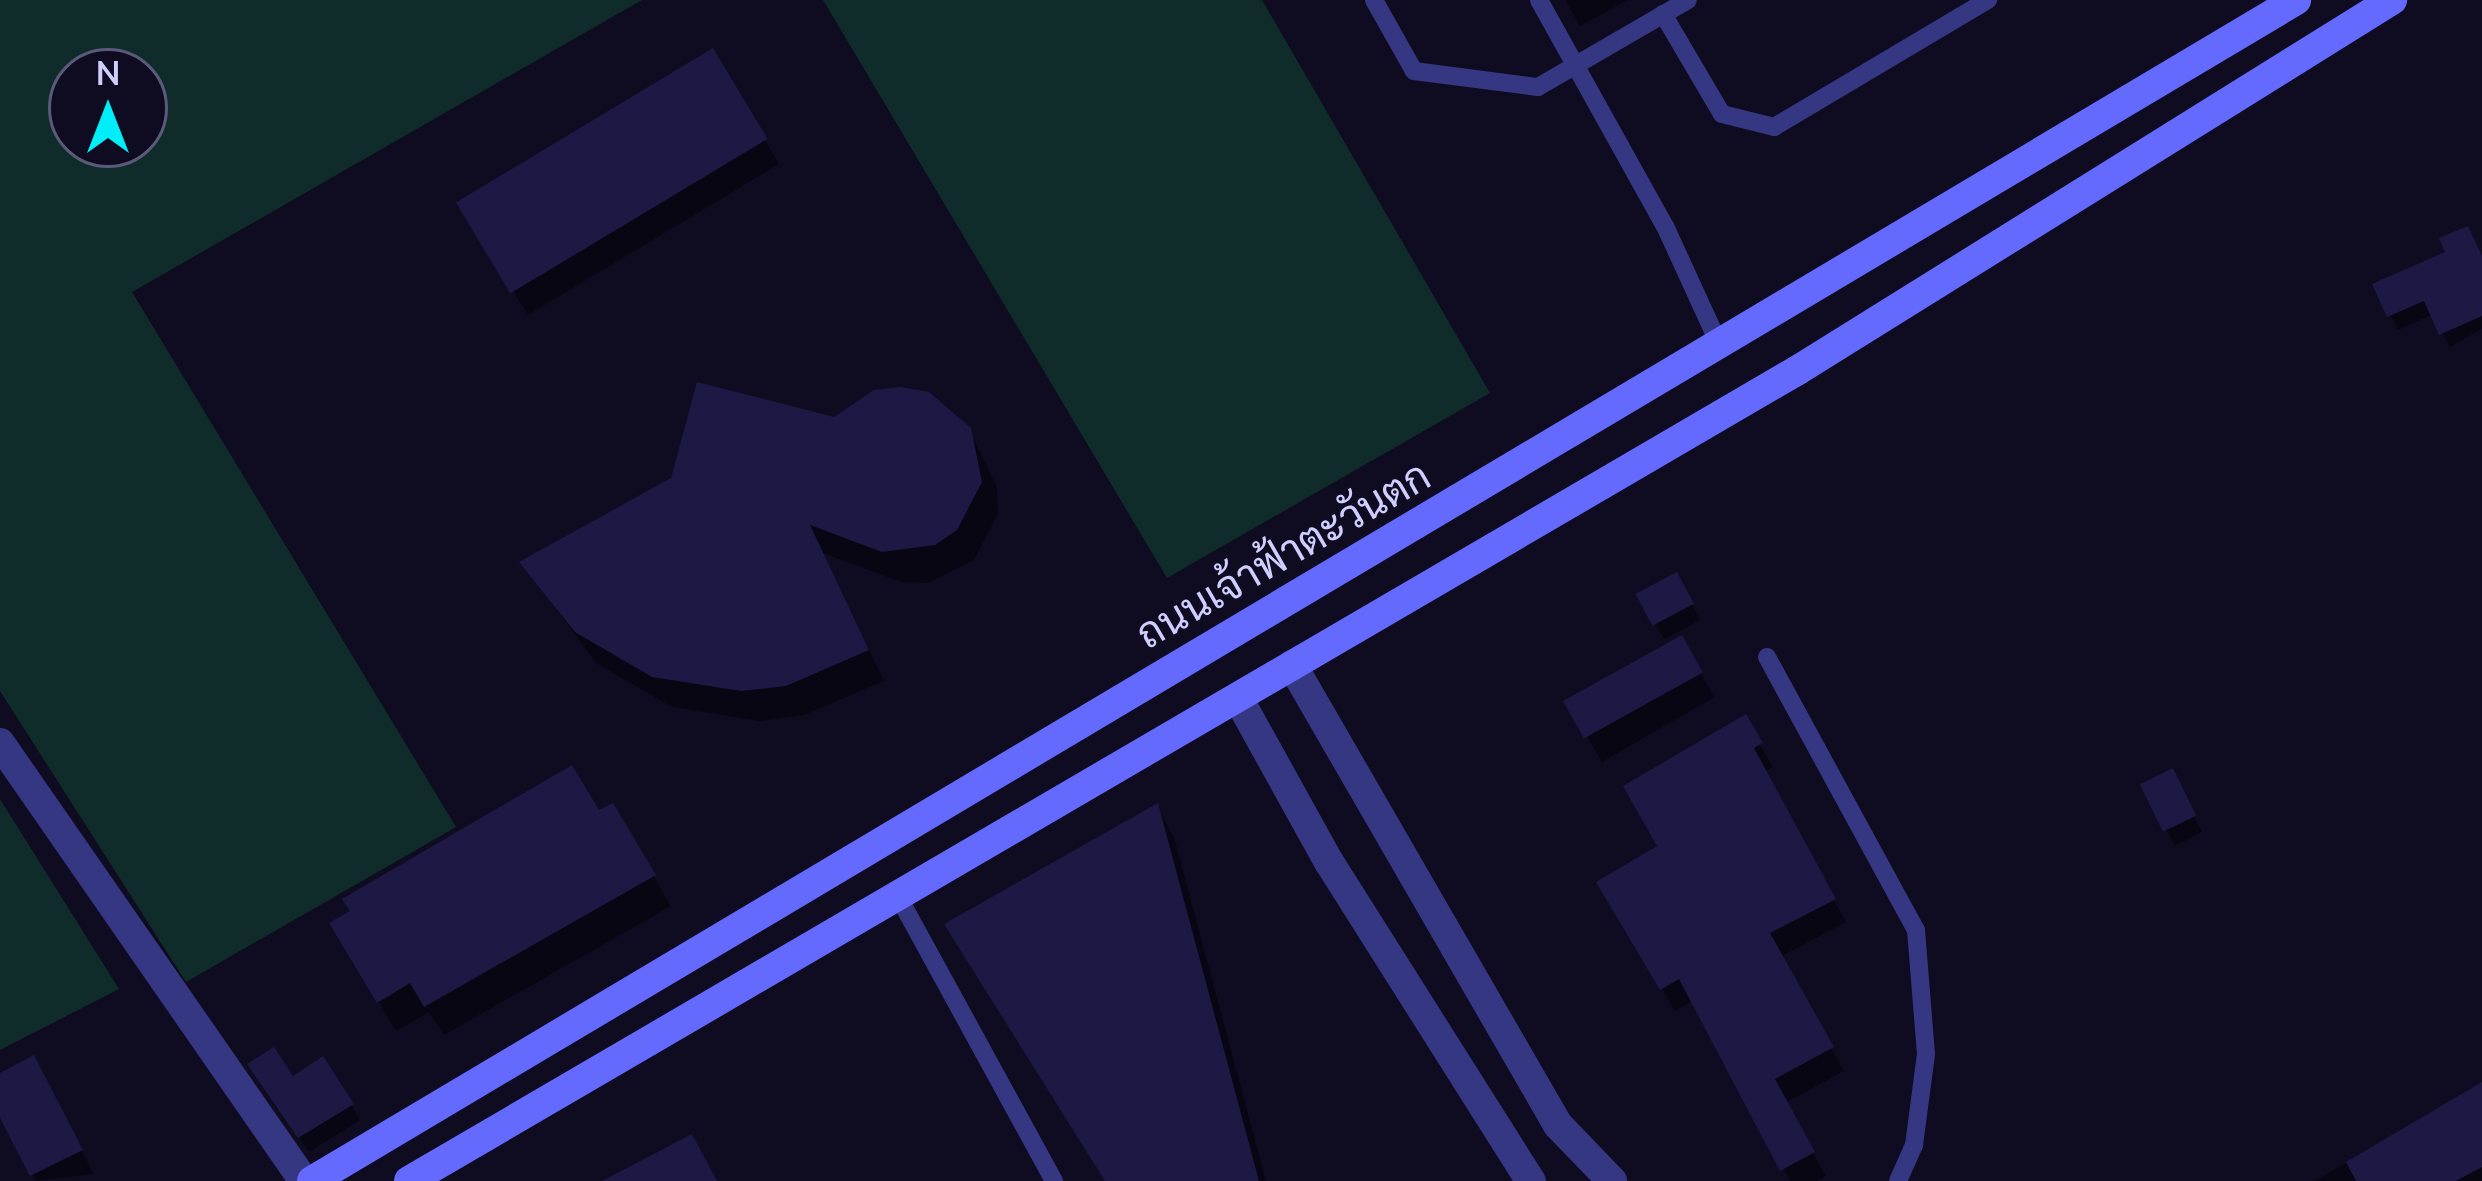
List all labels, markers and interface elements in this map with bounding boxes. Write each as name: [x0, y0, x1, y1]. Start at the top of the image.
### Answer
north arrow: [48, 48, 168, 168]
text: N: [96, 52, 120, 97]
street label: ถนนเจ้าฟ้าตะวันตก: [1128, 451, 1440, 661]

